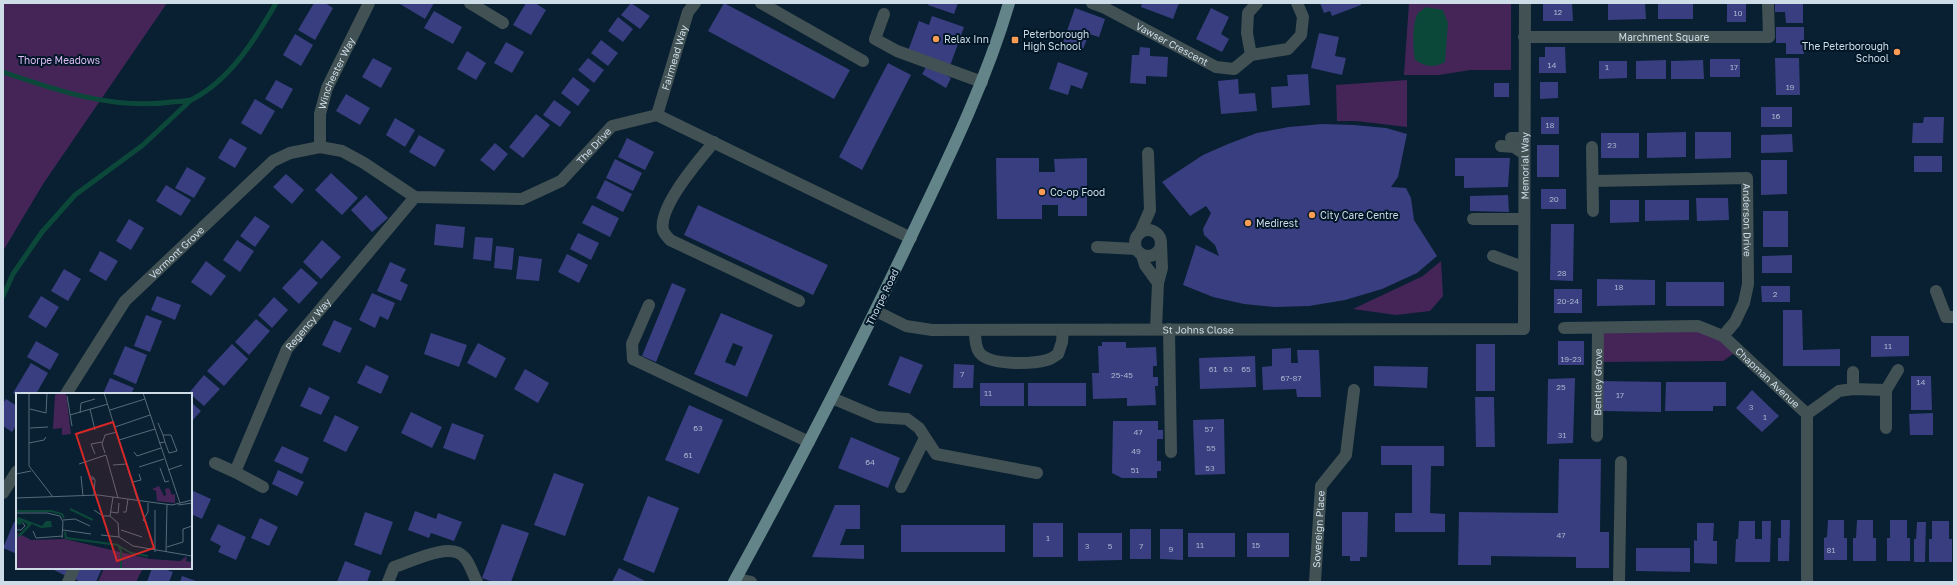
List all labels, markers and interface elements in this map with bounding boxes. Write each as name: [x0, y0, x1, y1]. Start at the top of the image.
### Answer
house number: 12: [1554, 7, 1563, 17]
house number: 10: [1734, 8, 1742, 18]
street label: Vawser Crescent: [1134, 20, 1210, 68]
street label: Fairmead Way: [659, 23, 690, 91]
place label: Peterborough High School: [1023, 28, 1089, 52]
street label: Marchment Square: [1619, 31, 1710, 43]
place label: Relax Inn: [944, 33, 989, 45]
marker: Relax Inn: [931, 34, 941, 44]
street label: Winchester Way: [316, 35, 357, 111]
marker: Peterborough High School: [1010, 35, 1020, 45]
place label: The Peterborough School: [1802, 40, 1889, 64]
marker: The Peterborough School: [1892, 47, 1902, 57]
park label: Thorpe Meadows: [18, 54, 100, 66]
house number: 14: [1548, 60, 1556, 70]
house number: 1: [1605, 62, 1609, 72]
house number: 17: [1730, 62, 1738, 72]
house number: 19: [1786, 82, 1795, 92]
house number: 16: [1772, 111, 1781, 121]
house number: 18: [1546, 120, 1554, 130]
street label: The Drive: [574, 125, 614, 167]
street label: Memorial Way: [1518, 132, 1531, 200]
house number: 23: [1607, 140, 1617, 150]
street label: Anderson Drive: [1741, 183, 1754, 257]
place label: Co-op Food: [1050, 186, 1105, 198]
marker: Co-op Food: [1037, 187, 1047, 197]
house number: 20: [1549, 194, 1559, 204]
place label: City Care Centre: [1320, 209, 1399, 221]
marker: City Care Centre: [1307, 210, 1317, 220]
place label: Medirest: [1256, 217, 1298, 229]
marker: Medirest: [1243, 218, 1253, 228]
street label: Vermont Grove: [147, 223, 207, 281]
street label: Thorpe Road: [863, 267, 901, 327]
house number: 28: [1557, 268, 1567, 278]
house number: 18: [1615, 282, 1623, 292]
house number: 2: [1773, 289, 1778, 299]
street label: Regency Way: [283, 295, 333, 353]
house number: 20-24: [1557, 296, 1579, 306]
street label: St Johns Close: [1162, 323, 1234, 336]
house number: 11: [1884, 341, 1892, 351]
street label: Chapman Avenue: [1733, 345, 1802, 410]
street label: Bentley Grove: [1591, 348, 1604, 416]
house number: 19-23: [1560, 354, 1582, 364]
house number: 61: [1209, 364, 1217, 374]
house number: 63: [1223, 364, 1233, 374]
house number: 65: [1241, 364, 1251, 374]
house number: 7: [960, 369, 964, 379]
house number: 25-45: [1111, 370, 1133, 380]
house number: 67-87: [1280, 373, 1302, 383]
house number: 14: [1917, 377, 1925, 387]
house number: 25: [1556, 382, 1566, 392]
house number: 11: [984, 388, 992, 398]
house number: 17: [1616, 390, 1624, 400]
inset map: [16, 393, 192, 569]
house number: 3: [1749, 402, 1754, 412]
house number: 1: [1763, 412, 1767, 422]
house number: 63: [693, 423, 703, 433]
house number: 57: [1205, 424, 1213, 434]
house number: 47: [1133, 427, 1143, 437]
house number: 31: [1558, 430, 1566, 440]
house number: 55: [1206, 443, 1216, 453]
house number: 49: [1131, 446, 1141, 456]
house number: 61: [684, 450, 692, 460]
house number: 64: [865, 457, 875, 467]
house number: 53: [1205, 463, 1215, 473]
house number: 51: [1131, 465, 1139, 475]
street label: Sovereign Place: [1310, 490, 1327, 568]
house number: 47: [1556, 530, 1566, 540]
house number: 1: [1046, 533, 1050, 543]
house number: 11: [1196, 540, 1204, 550]
house number: 15: [1252, 540, 1261, 550]
house number: 3: [1085, 541, 1090, 551]
house number: 5: [1108, 541, 1113, 551]
house number: 7: [1139, 541, 1143, 551]
house number: 9: [1169, 544, 1174, 554]
house number: 81: [1827, 545, 1835, 555]

